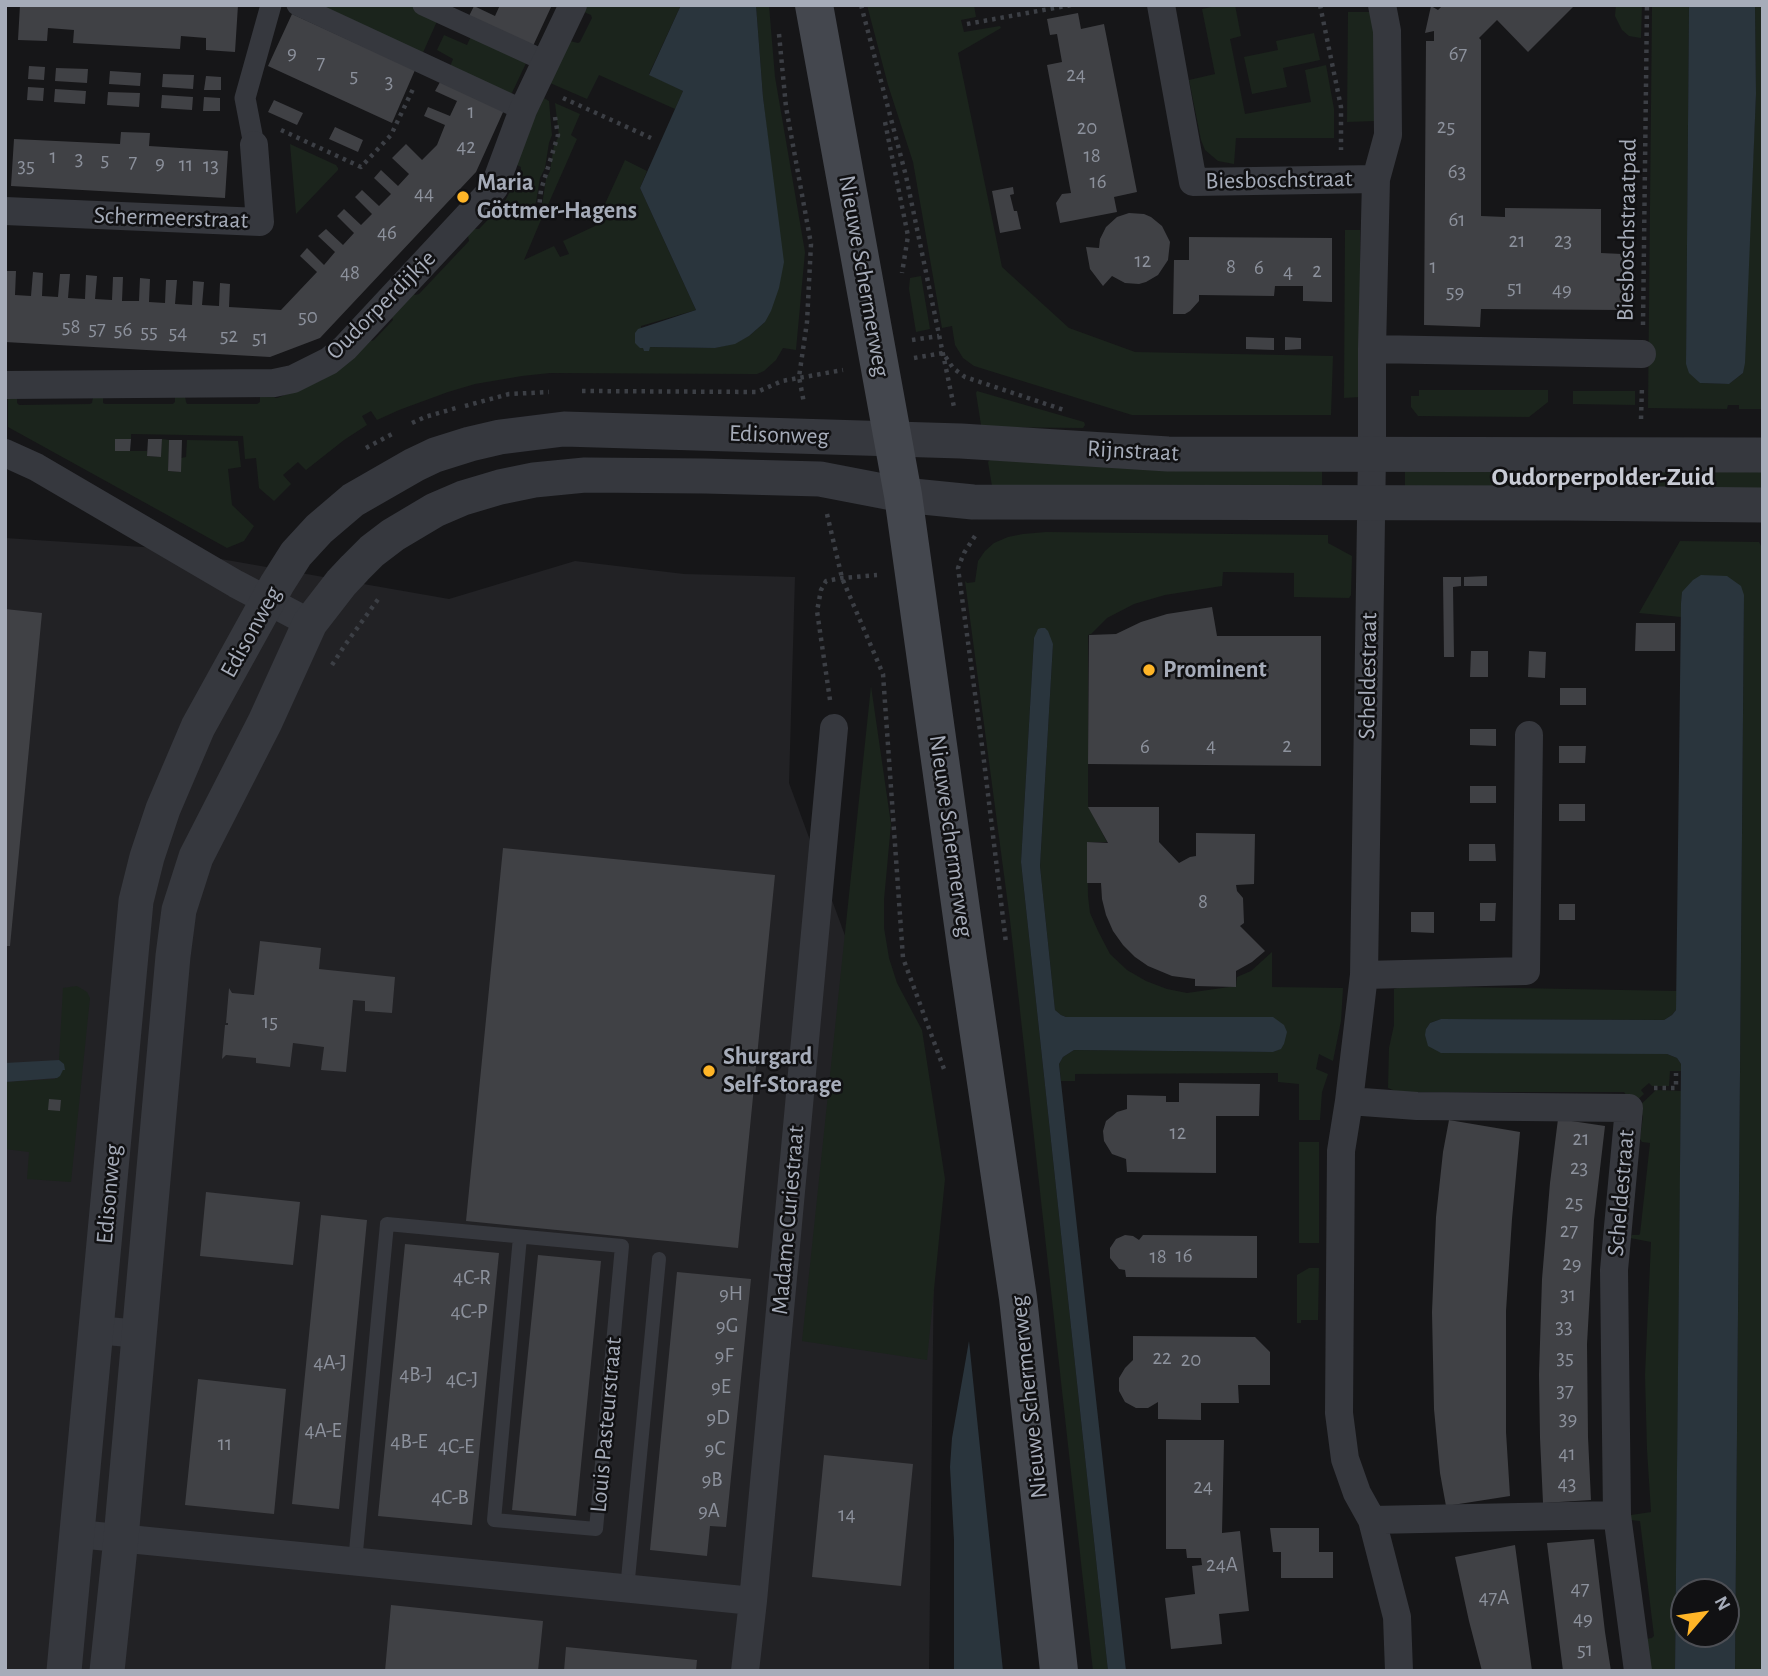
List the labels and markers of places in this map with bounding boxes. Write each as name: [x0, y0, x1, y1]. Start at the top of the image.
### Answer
place label: Maria Göttmer-Hagens: [477, 169, 637, 225]
marker: Maria Göttmer-Hagens: [455, 189, 471, 205]
place label: Prominent: [1163, 656, 1267, 684]
marker: Prominent: [1141, 662, 1157, 678]
place label: Shurgard Self-Storage: [723, 1043, 842, 1099]
marker: Shurgard Self-Storage: [701, 1063, 717, 1079]

